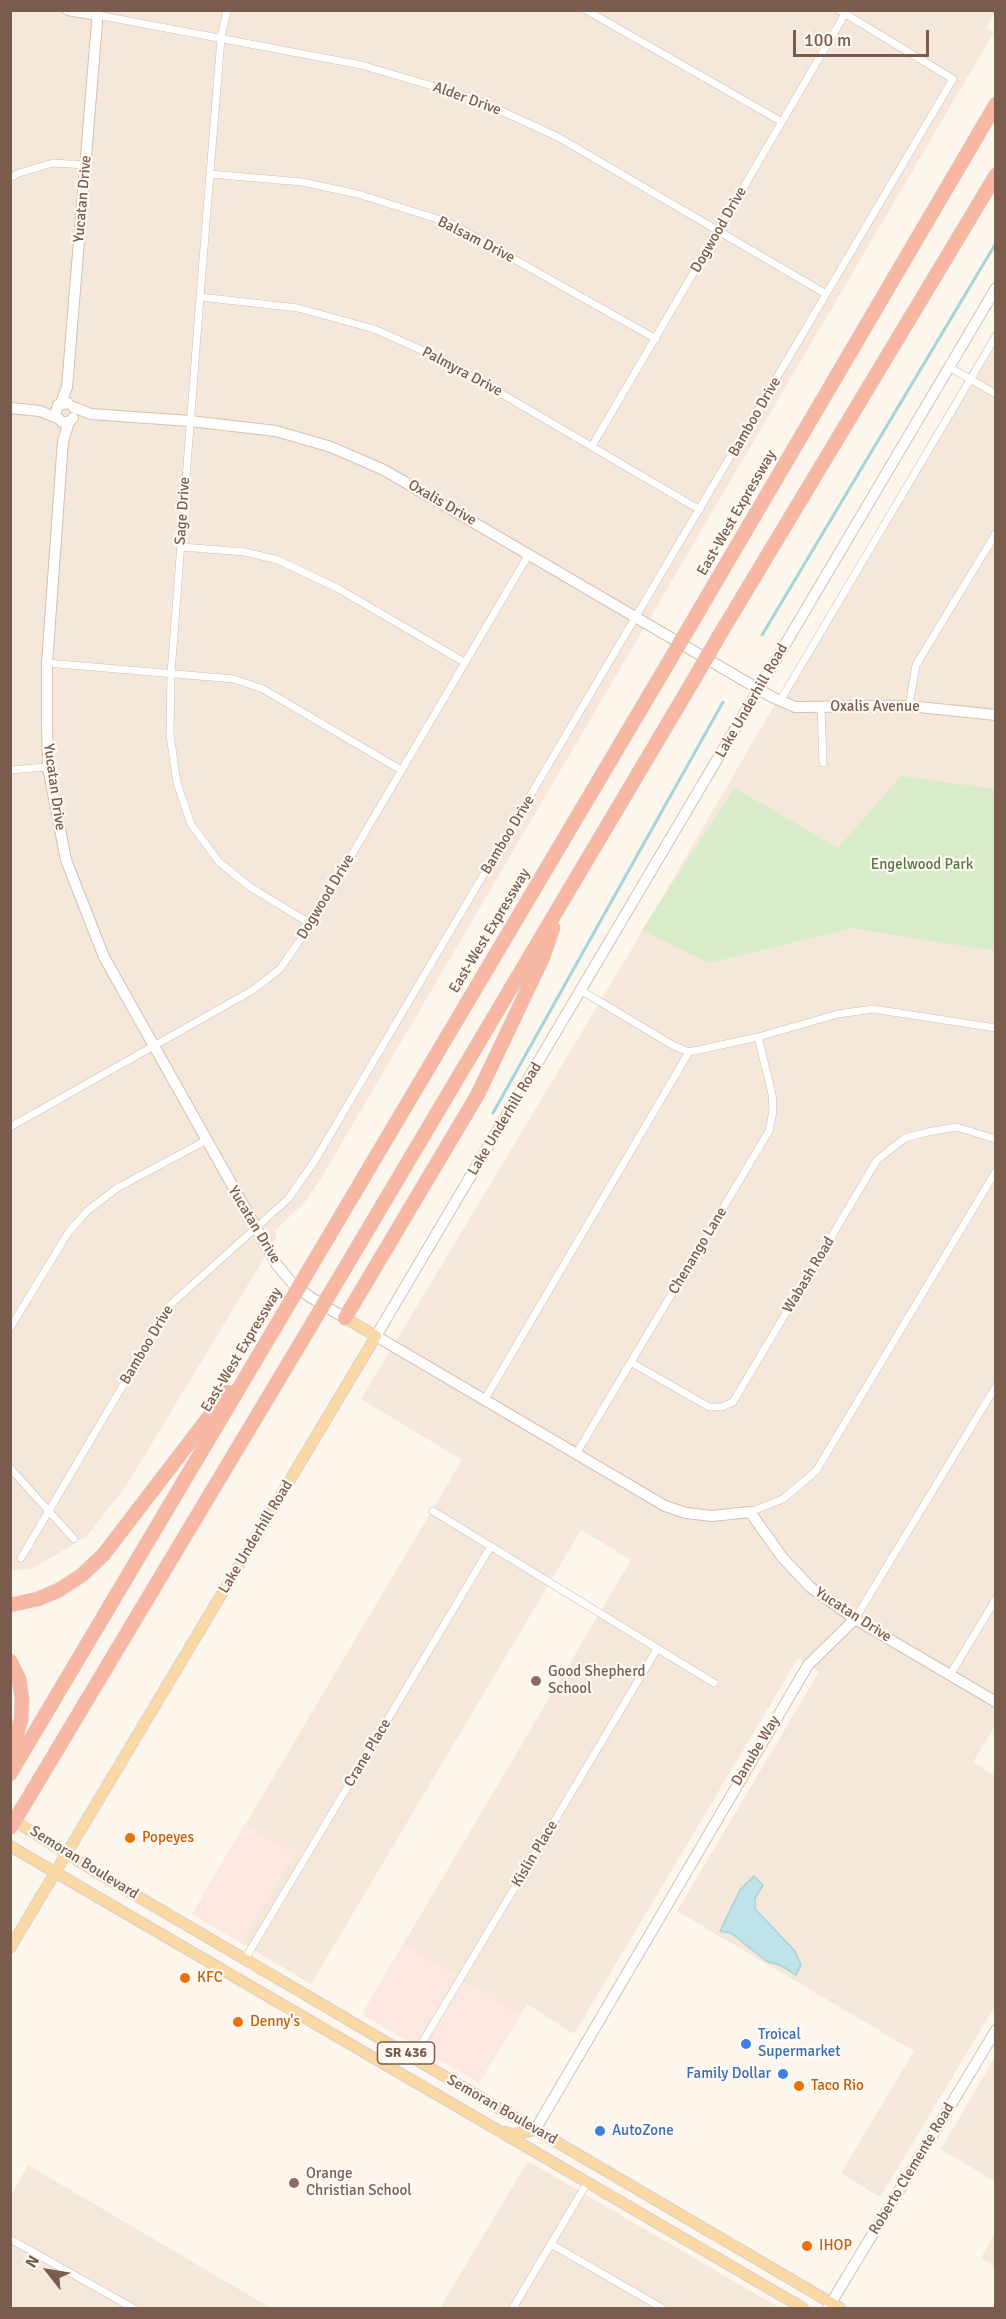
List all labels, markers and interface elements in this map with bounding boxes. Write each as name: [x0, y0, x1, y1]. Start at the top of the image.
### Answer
scale bar: [796, 18, 932, 56]
text: 100 m: [804, 29, 851, 51]
street label: Alder Drive: [430, 78, 504, 120]
street label: Yucatan Drive: [70, 155, 96, 243]
street label: Dogwood Drive: [687, 184, 751, 276]
street label: Balsam Drive: [434, 213, 518, 267]
street label: Palmyra Drive: [419, 343, 505, 401]
street label: Bamboo Drive: [725, 374, 785, 460]
street label: East-West Expressway: [694, 447, 780, 579]
street label: Sage Drive: [172, 476, 194, 546]
street label: Oxalis Drive: [405, 476, 479, 530]
street label: Lake Underhill Road: [712, 641, 792, 761]
street label: Oxalis Avenue: [830, 698, 920, 716]
street label: Yucatan Drive: [39, 742, 69, 832]
street label: Bamboo Drive: [477, 792, 539, 878]
street label: Dogwood Drive: [293, 851, 359, 943]
park label: Engelwood Park: [871, 856, 973, 874]
street label: East-West Expressway: [446, 865, 534, 997]
street label: Lake Underhill Road: [464, 1059, 546, 1179]
street label: Yucatan Drive: [224, 1183, 284, 1267]
street label: Chenango Lane: [665, 1204, 731, 1298]
street label: Wabash Road: [779, 1234, 839, 1316]
street label: East-West Expressway: [198, 1284, 286, 1416]
street label: Bamboo Drive: [116, 1302, 178, 1388]
street label: Lake Underhill Road: [215, 1477, 297, 1597]
street label: Yucatan Drive: [811, 1584, 895, 1646]
place label: Good Shepherd School: [548, 1663, 645, 1698]
marker: Good Shepherd School: [529, 1674, 543, 1688]
street label: Danube Way: [728, 1713, 784, 1789]
street label: Crane Place: [341, 1716, 395, 1790]
street label: Kislin Place: [508, 1817, 562, 1891]
street label: Semoran Boulevard: [26, 1822, 142, 1904]
place label: Popeyes: [142, 1829, 194, 1847]
marker: Popeyes: [123, 1831, 137, 1845]
place label: KFC: [197, 1969, 223, 1987]
marker: KFC: [178, 1971, 192, 1985]
place label: Denny's: [250, 2013, 300, 2031]
marker: Denny's: [231, 2015, 245, 2029]
place label: Troical Supermarket: [758, 2026, 841, 2061]
marker: Troical Supermarket: [739, 2037, 753, 2051]
road number: SR 436: [378, 2042, 434, 2064]
place label: Family Dollar: [686, 2065, 771, 2083]
marker: Family Dollar: [776, 2067, 790, 2081]
street label: Semoran Boulevard: [444, 2071, 560, 2149]
place label: Taco Rio: [811, 2077, 864, 2095]
marker: Taco Rio: [792, 2079, 806, 2093]
street label: Roberto Clemente Road: [866, 2100, 958, 2238]
place label: AutoZone: [612, 2122, 674, 2140]
marker: AutoZone: [593, 2124, 607, 2138]
place label: Orange Christian School: [306, 2165, 412, 2200]
marker: Orange Christian School: [287, 2176, 301, 2190]
place label: IHOP: [819, 2237, 852, 2255]
marker: IHOP: [800, 2239, 814, 2253]
north arrow: [18, 2241, 78, 2301]
text: N: [21, 2252, 44, 2272]

